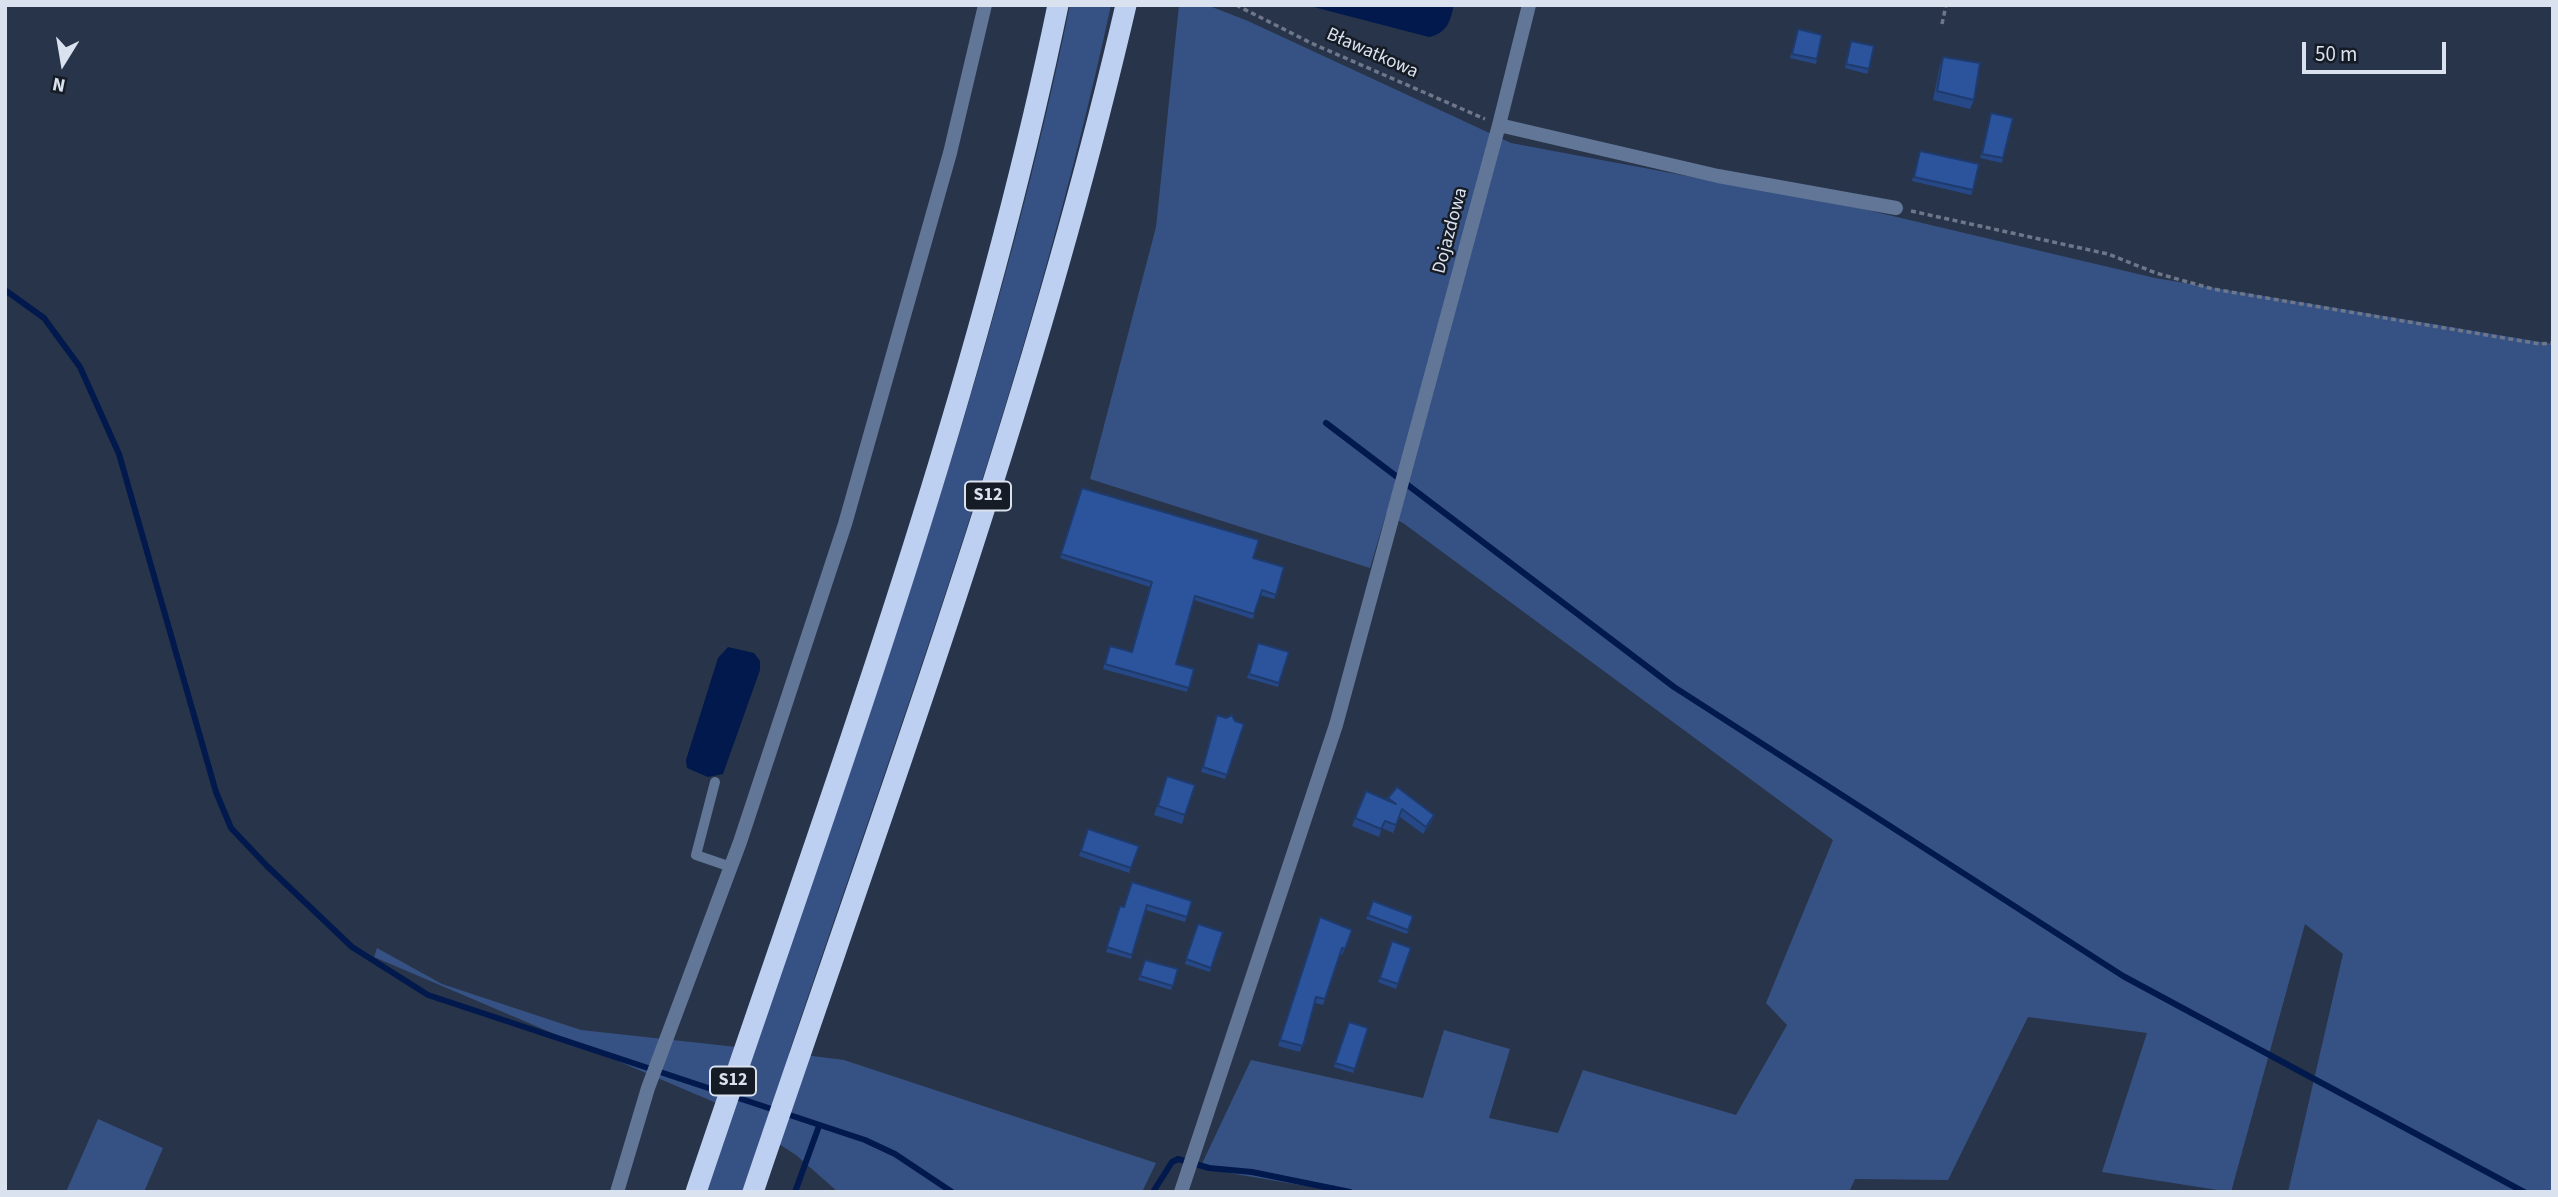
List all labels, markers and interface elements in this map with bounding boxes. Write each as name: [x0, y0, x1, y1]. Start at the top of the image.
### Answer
street label: Bławatkowa: [1323, 24, 1421, 84]
north arrow: [28, 28, 98, 98]
scale bar: [2306, 28, 2450, 72]
text: 50 m: [2315, 39, 2357, 69]
text: N: [50, 70, 68, 99]
street label: Dojazdowa: [1429, 186, 1473, 276]
road number: S12: [965, 482, 1011, 510]
road number: S12: [710, 1066, 756, 1096]

